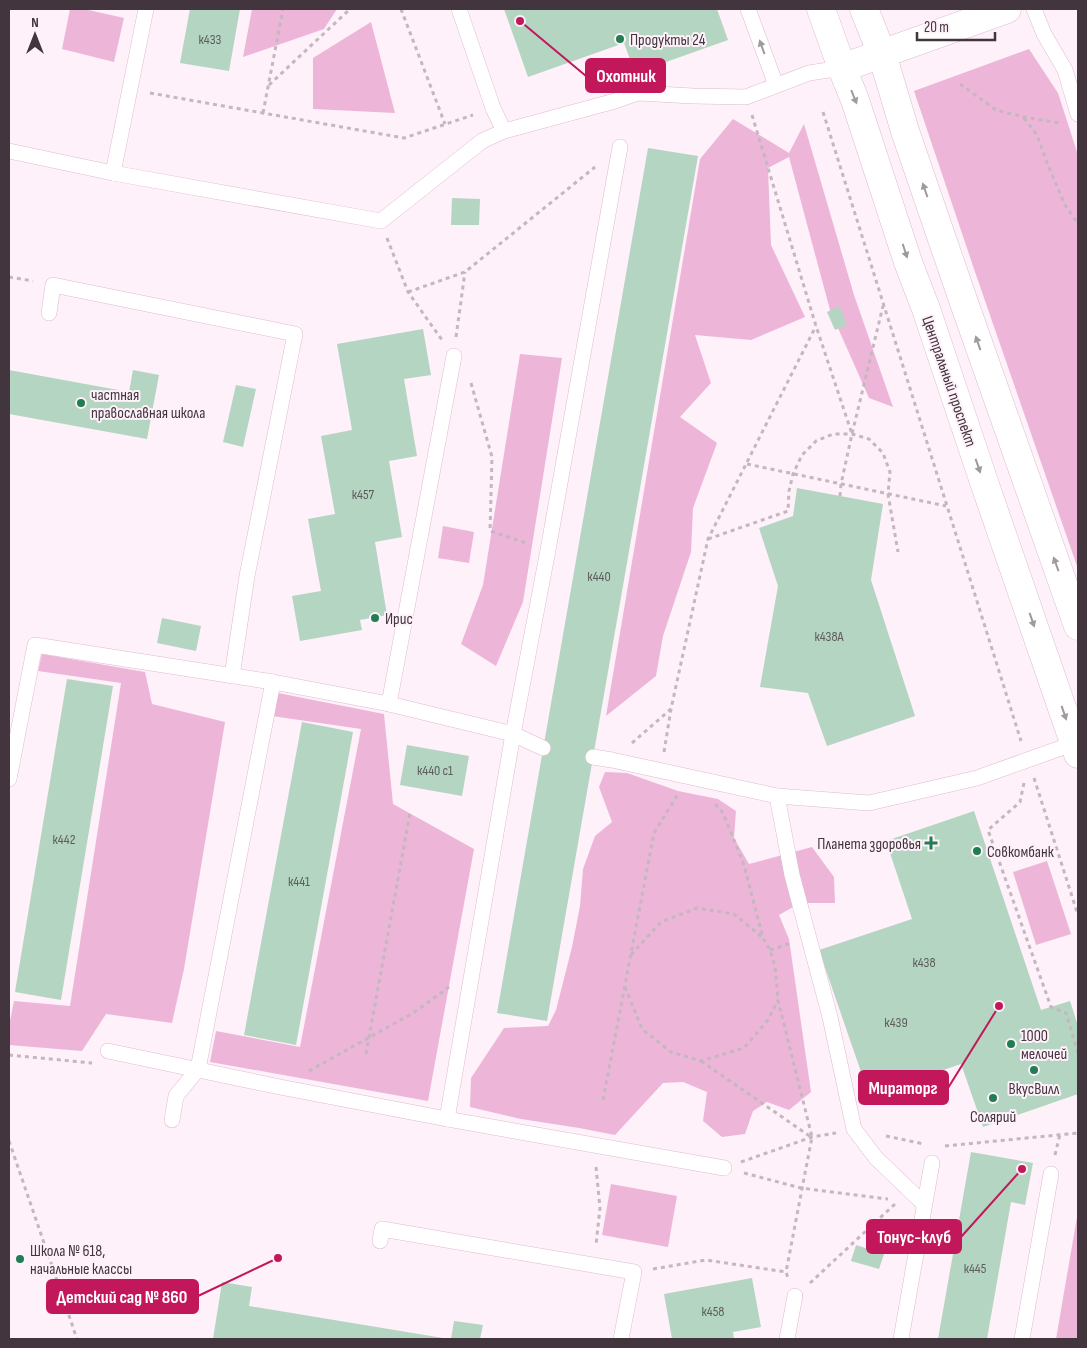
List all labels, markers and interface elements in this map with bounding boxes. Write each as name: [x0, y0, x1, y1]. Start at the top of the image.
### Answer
north arrow: [10, 10, 60, 60]
scale bar: [917, 10, 994, 42]
text: N: [31, 14, 39, 31]
text: 20 m: [924, 18, 949, 37]
house number: к433: [199, 31, 222, 48]
place label: Продукты 24: [630, 31, 706, 50]
marker: Продукты 24: [614, 33, 626, 45]
one-way arrow: [758, 39, 766, 54]
callout: Охотник: [586, 59, 665, 92]
text: Охотник: [596, 66, 656, 87]
one-way arrow: [850, 90, 858, 104]
one-way arrow: [921, 182, 928, 197]
one-way arrow: [901, 244, 909, 259]
street label: Центральный проспект: [917, 314, 980, 449]
one-way arrow: [974, 336, 981, 351]
place label: частная православная школа: [91, 386, 205, 423]
marker: частная православная школа: [75, 397, 87, 409]
one-way arrow: [975, 459, 983, 474]
house number: к457: [352, 486, 375, 503]
one-way arrow: [1052, 556, 1059, 571]
house number: к440: [587, 568, 611, 585]
place label: Ирис: [385, 610, 413, 629]
marker: Ирис: [369, 612, 381, 624]
one-way arrow: [1029, 612, 1036, 627]
house number: к438А: [814, 628, 845, 645]
one-way arrow: [1061, 706, 1069, 721]
house number: к440 с1: [417, 762, 453, 779]
house number: к442: [53, 831, 76, 848]
place label: Планета здоровья: [817, 835, 921, 854]
marker: Планета здоровья: [925, 837, 937, 849]
place label: Совкомбанк: [987, 843, 1055, 862]
marker: Совкомбанк: [971, 845, 983, 857]
house number: к441: [288, 873, 310, 890]
house number: к438: [912, 954, 936, 971]
house number: к439: [884, 1014, 908, 1031]
place label: 1000 мелочей: [1021, 1027, 1067, 1064]
marker: 1000 мелочей: [1005, 1038, 1017, 1050]
marker: ВкусВилл: [1028, 1064, 1040, 1076]
callout: Мираторг: [859, 1071, 948, 1104]
text: Мираторг: [868, 1078, 938, 1099]
place label: ВкусВилл: [1009, 1080, 1060, 1099]
marker: Солярий: [987, 1092, 999, 1104]
place label: Солярий: [970, 1108, 1016, 1127]
callout: Тонус-клуб: [867, 1220, 961, 1253]
text: Тонус-клуб: [877, 1227, 951, 1248]
place label: Школа № 618, начальные классы: [30, 1242, 132, 1279]
marker: Школа № 618, начальные классы: [14, 1253, 26, 1265]
house number: к445: [964, 1260, 987, 1277]
callout: Детский сад № 860: [47, 1280, 198, 1313]
text: Детский сад № 860: [57, 1287, 187, 1308]
house number: к458: [702, 1303, 724, 1320]

